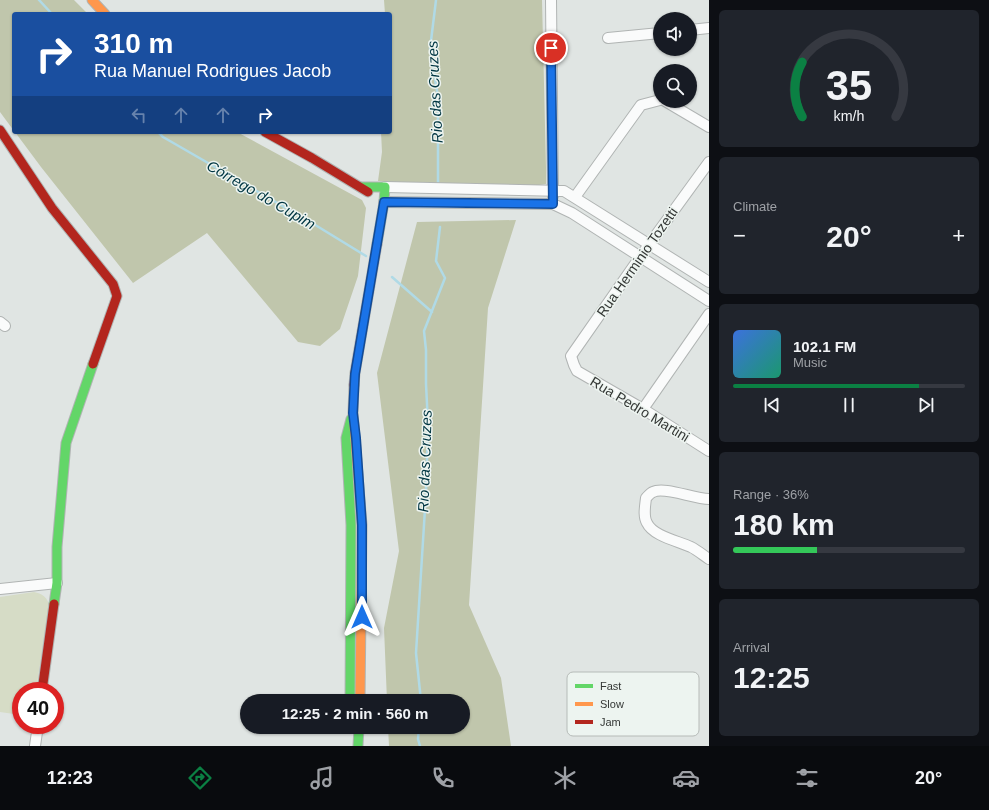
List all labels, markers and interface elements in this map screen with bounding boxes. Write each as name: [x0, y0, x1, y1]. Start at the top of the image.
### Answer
map controls: [653, 12, 697, 108]
button: sound: [653, 12, 697, 56]
icon: right: [28, 28, 80, 80]
text: 310 m: [94, 28, 173, 59]
pin: [534, 31, 568, 65]
icon: arrive: [540, 37, 562, 59]
water label: Rio das Cruzes: [423, 40, 446, 144]
text: Rua Manuel Rodrigues Jacob: [94, 61, 331, 81]
text: 35: [826, 61, 872, 108]
button: search: [653, 64, 697, 108]
icon: left: [128, 104, 150, 126]
icon: ahead: [170, 104, 192, 126]
icon: ahead: [212, 104, 234, 126]
icon: right: [254, 104, 276, 126]
text: km/h: [834, 107, 865, 123]
water label: Córrego do Cupim: [204, 157, 319, 233]
text: Climate: [733, 199, 777, 214]
street label: Rua Herminio Tozetti: [593, 204, 681, 320]
text: 20°: [826, 220, 872, 253]
text: −: [733, 223, 746, 248]
text: +: [952, 223, 965, 248]
text: 102.1 FM: [793, 338, 856, 355]
text: Music: [793, 355, 827, 370]
street label: Rua Pedro Martini: [588, 373, 692, 445]
icon: previous: [761, 394, 783, 416]
icon: pause: [838, 394, 860, 416]
icon: next: [915, 394, 937, 416]
water label: Rio das Cruzes: [414, 409, 435, 513]
text: Range · 36%: [733, 487, 809, 502]
text: 180 km: [733, 508, 835, 541]
position arrow: [341, 596, 383, 638]
text: Arrival: [733, 640, 770, 655]
text: 12:25: [733, 661, 810, 694]
legend: [567, 672, 699, 736]
text: Fast: [600, 680, 621, 692]
speed limit sign: 40: [12, 682, 64, 734]
text: Slow: [600, 698, 624, 710]
text: 12:25 · 2 min · 560 m: [282, 705, 428, 722]
text: Jam: [600, 716, 621, 728]
icon: directions: [186, 764, 214, 792]
icon: music: [308, 764, 336, 792]
icon: phone: [429, 764, 457, 792]
icon: climate: [551, 764, 579, 792]
icon: car: [672, 764, 700, 792]
icon: filters: [793, 764, 821, 792]
text: 12:23: [47, 768, 93, 788]
text: 20°: [915, 768, 942, 788]

